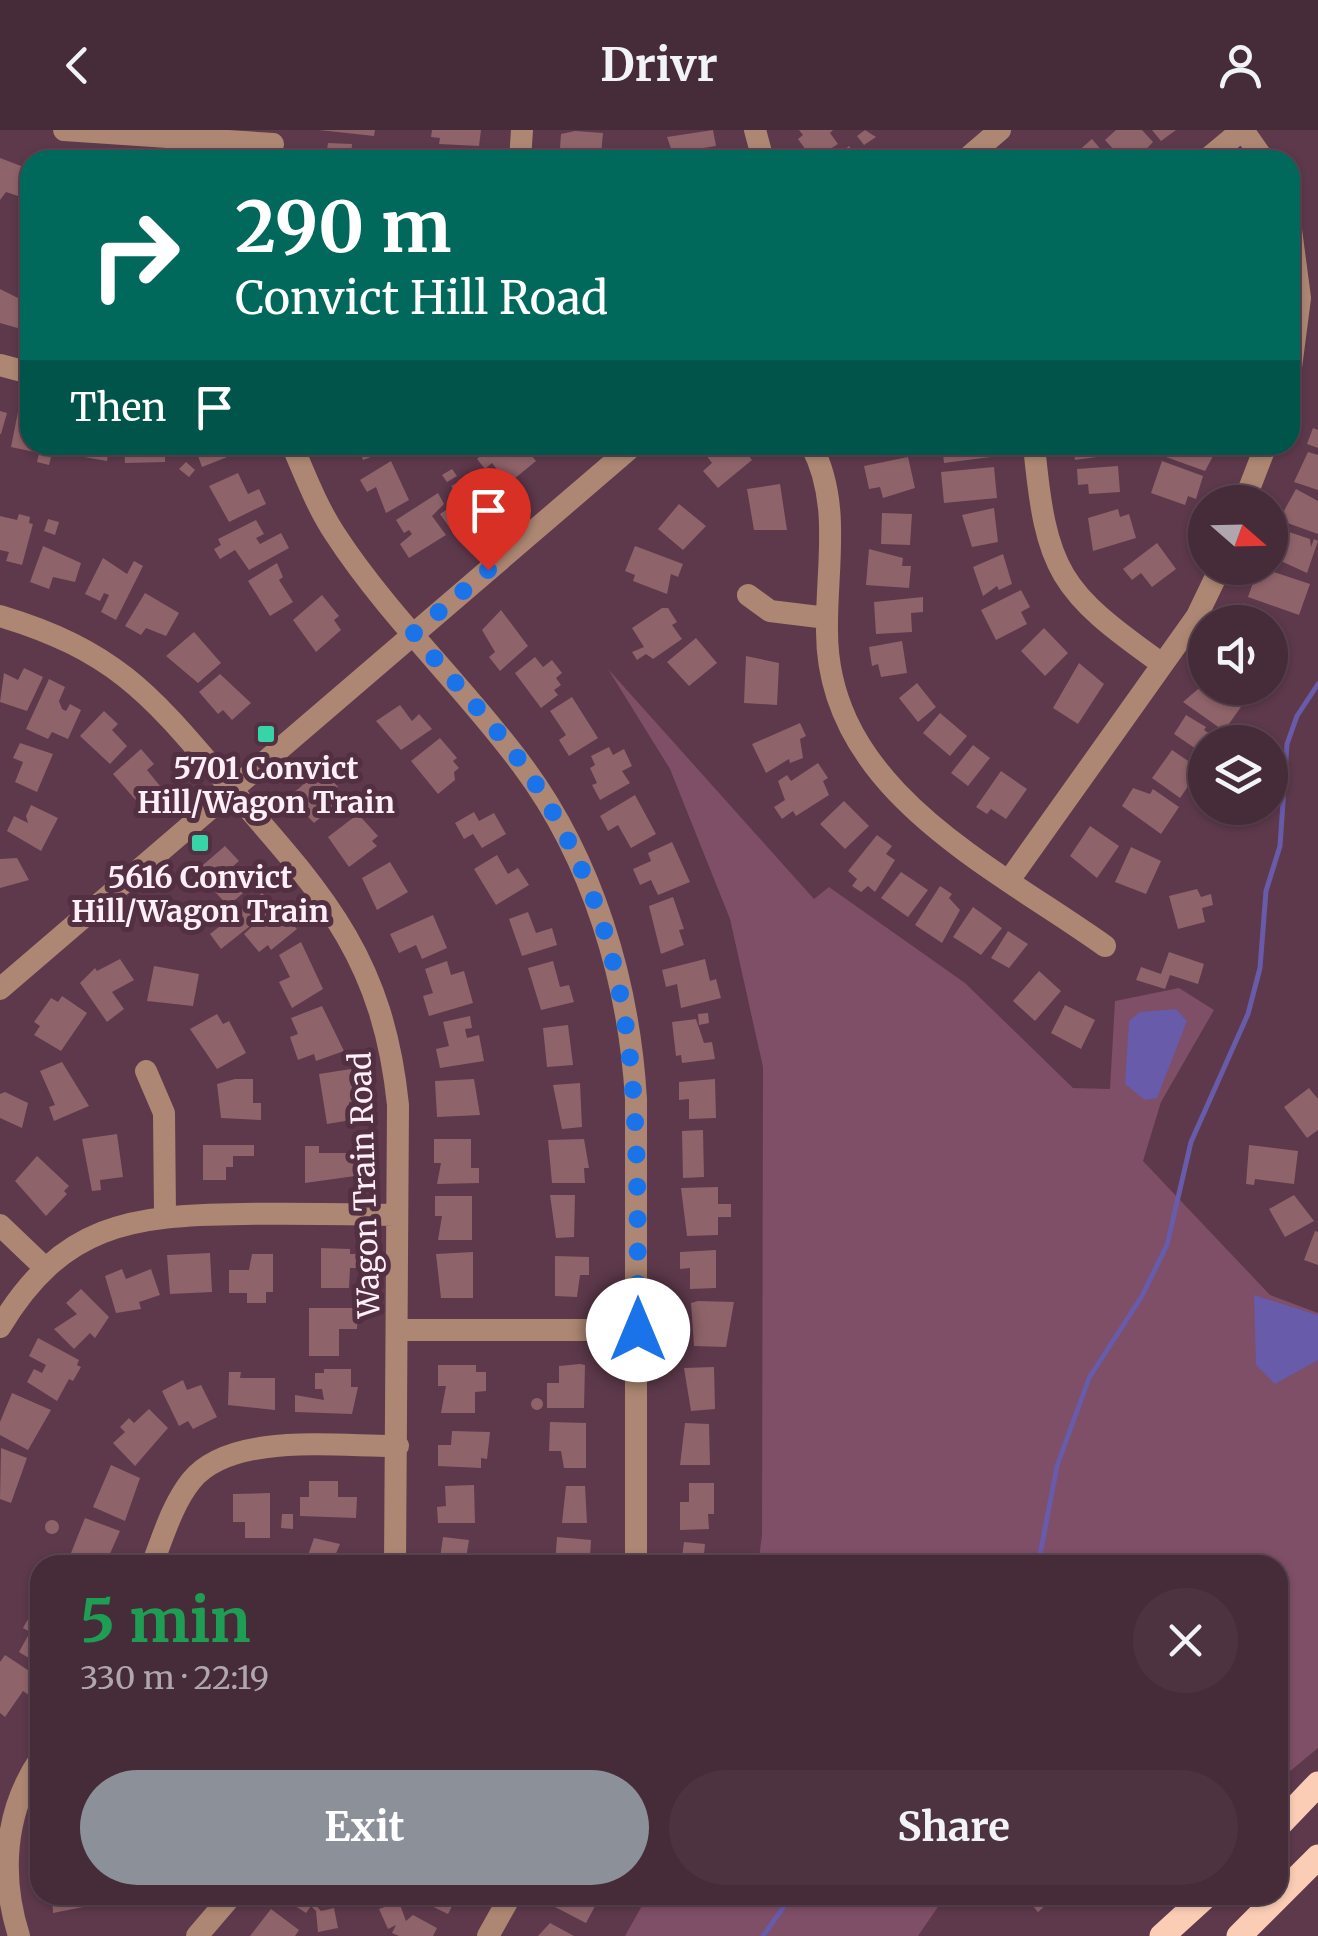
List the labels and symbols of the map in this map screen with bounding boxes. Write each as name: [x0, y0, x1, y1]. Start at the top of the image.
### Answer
pin: [446, 468, 531, 571]
north arrow: [1188, 485, 1288, 585]
marker: 5701 Convict Hill/Wagon Train: [255, 723, 277, 745]
place label: 5701 Convict Hill/Wagon Train: [137, 749, 395, 821]
marker: 5616 Convict Hill/Wagon Train: [189, 832, 211, 854]
place label: 5616 Convict Hill/Wagon Train: [71, 858, 329, 930]
street label: Wagon Train Road: [340, 1051, 388, 1320]
position arrow: [586, 1278, 690, 1382]

